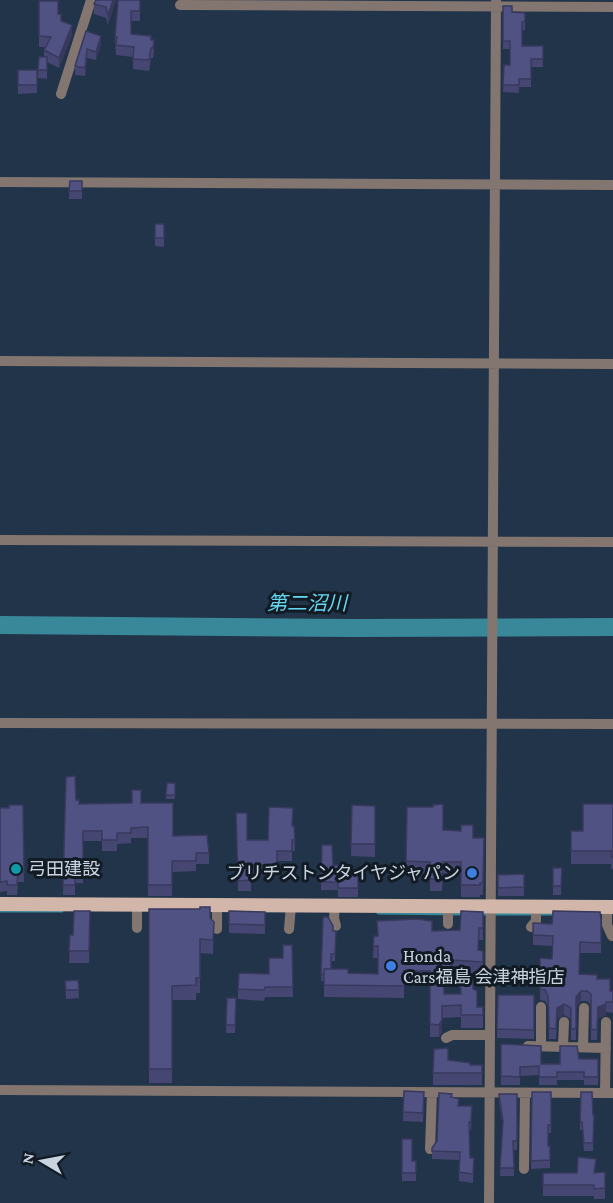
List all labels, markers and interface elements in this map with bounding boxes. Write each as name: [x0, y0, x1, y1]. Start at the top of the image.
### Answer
water label: 第二沼川: [267, 592, 349, 614]
place label: 弓田建設: [28, 859, 100, 879]
marker: 弓田建設: [9, 862, 23, 876]
place label: ブリチストンタイヤジャパン: [227, 863, 460, 883]
marker: ブリチストンタイヤジャパン: [465, 866, 479, 880]
place label: Honda Cars福島 会津神指店: [403, 946, 565, 987]
marker: Honda Cars福島 会津神指店: [384, 959, 398, 973]
north arrow: [12, 1131, 72, 1191]
text: N: [18, 1152, 37, 1165]

